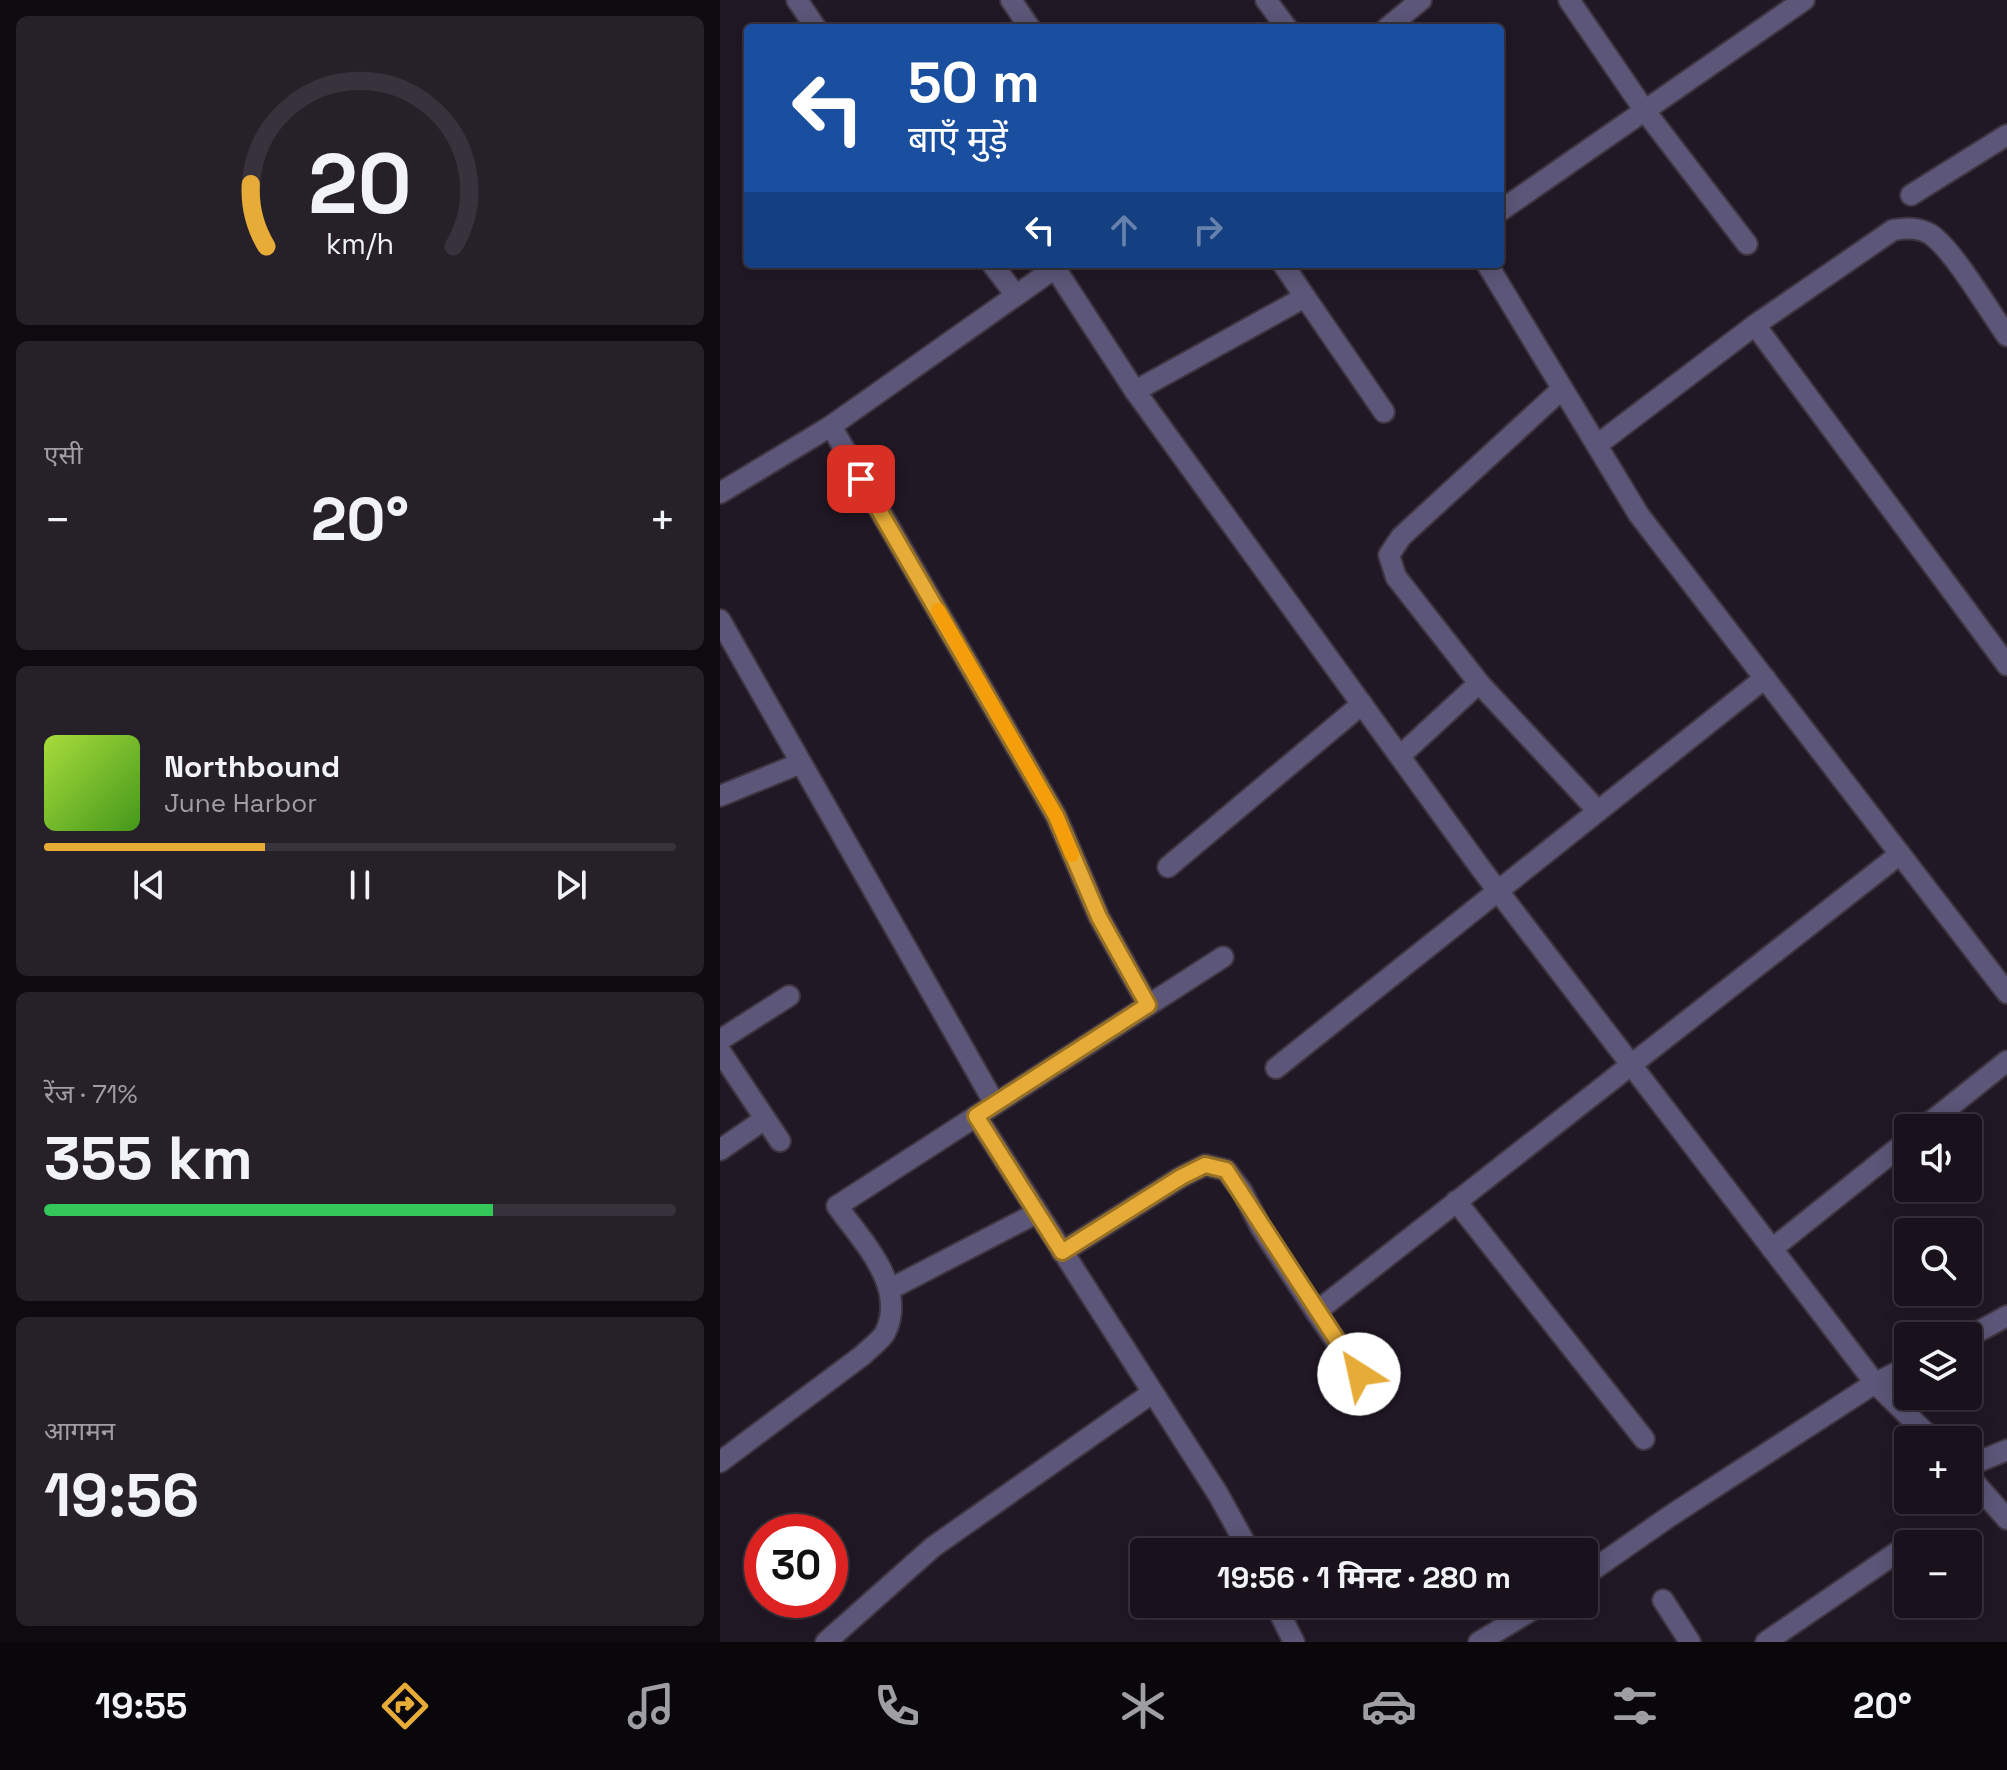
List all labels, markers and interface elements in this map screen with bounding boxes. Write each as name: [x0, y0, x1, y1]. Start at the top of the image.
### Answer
text: 50 m: [908, 47, 1040, 118]
icon: left: [776, 56, 880, 160]
text: बाएँ मुड़ें: [908, 117, 1008, 163]
text: 20: [308, 130, 412, 236]
icon: left: [1018, 208, 1062, 252]
icon: ahead: [1102, 208, 1146, 252]
icon: right: [1186, 208, 1230, 252]
text: km/h: [326, 226, 394, 262]
text: एसी: [44, 438, 83, 472]
pin: [827, 445, 895, 513]
icon: arrive: [839, 457, 883, 501]
text: 20°: [311, 481, 409, 558]
text: −: [44, 492, 71, 548]
text: +: [649, 492, 676, 548]
text: Northbound: [164, 747, 340, 786]
text: June Harbor: [164, 786, 317, 820]
icon: previous: [127, 863, 171, 907]
icon: pause: [338, 863, 382, 907]
icon: next: [549, 863, 593, 907]
text: रेंज · 71%: [44, 1077, 138, 1111]
map controls: [1894, 1114, 1982, 1618]
button: sound: [1894, 1114, 1982, 1202]
text: 355 km: [44, 1120, 253, 1197]
button: search: [1894, 1218, 1982, 1306]
button: layers: [1894, 1322, 1982, 1410]
position arrow: [1317, 1332, 1401, 1416]
text: आगमन: [44, 1414, 115, 1448]
button: +: [1894, 1426, 1982, 1514]
text: 19:56: [44, 1457, 199, 1534]
speed limit sign: 30: [744, 1514, 848, 1618]
button: −: [1894, 1530, 1982, 1618]
text: 19:56 · 1 मिनट · 280 m: [1217, 1558, 1511, 1597]
icon: directions: [377, 1678, 433, 1734]
icon: music: [623, 1678, 679, 1734]
icon: phone: [869, 1678, 925, 1734]
icon: climate: [1115, 1678, 1171, 1734]
icon: car: [1361, 1678, 1417, 1734]
icon: filters: [1607, 1678, 1663, 1734]
text: 19:55: [95, 1683, 187, 1729]
text: 20°: [1853, 1683, 1912, 1729]

